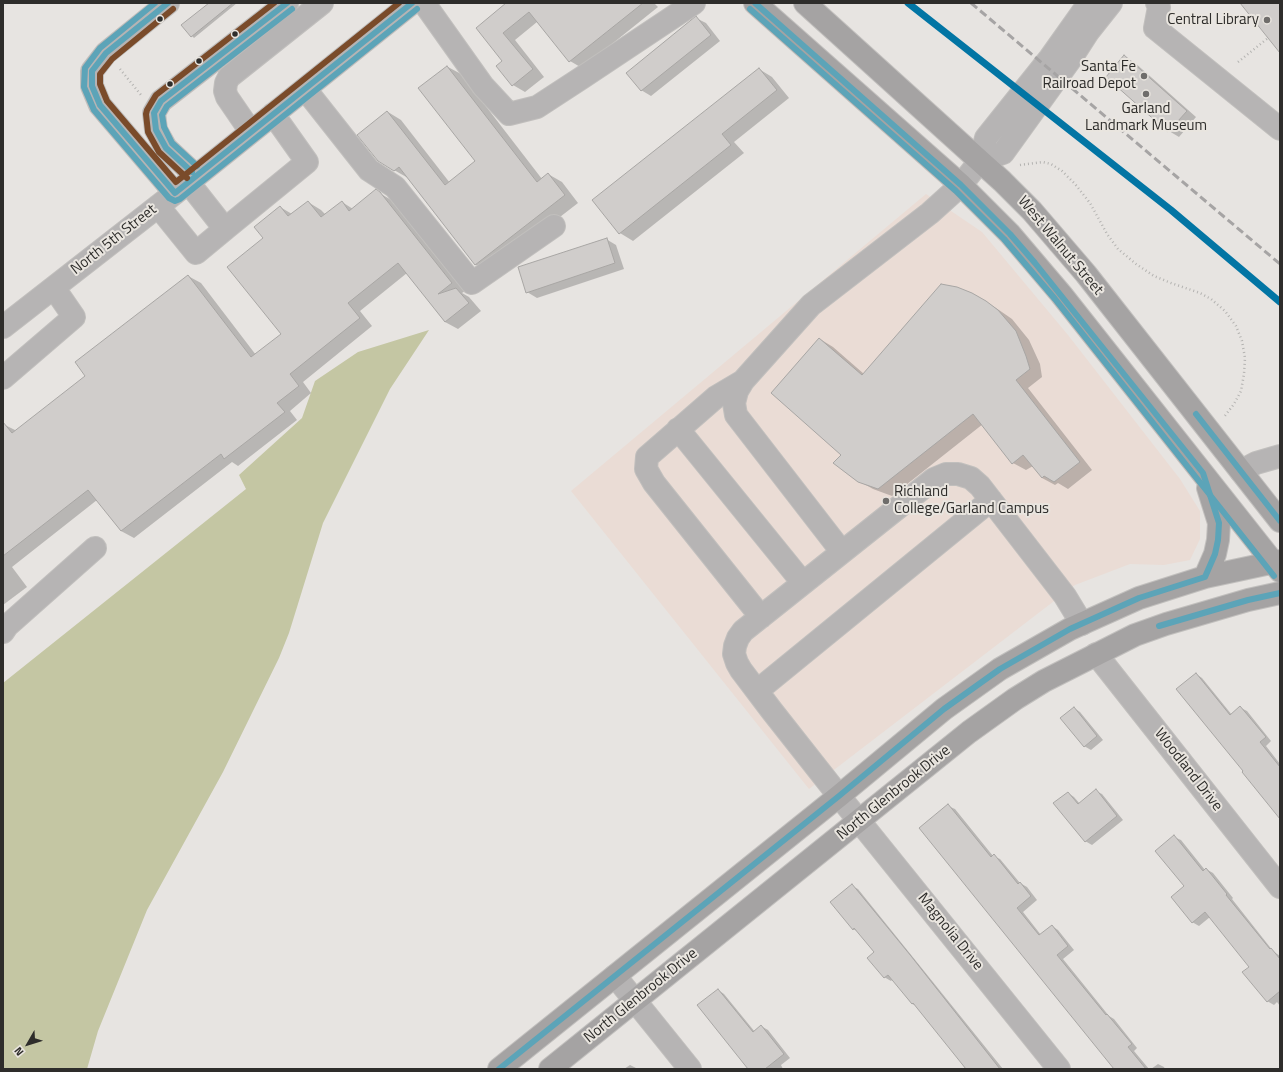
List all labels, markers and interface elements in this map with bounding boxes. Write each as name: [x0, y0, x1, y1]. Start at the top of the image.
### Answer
place label: Central Library: [1167, 11, 1259, 29]
unlabelled marker: [155, 14, 165, 24]
marker: Central Library: [1262, 15, 1272, 25]
unlabelled marker: [230, 29, 240, 39]
unlabelled marker: [194, 56, 204, 66]
place label: Santa Fe Railroad Depot: [1043, 58, 1136, 93]
marker: Santa Fe Railroad Depot: [1139, 71, 1149, 81]
unlabelled marker: [165, 79, 175, 89]
marker: Garland Landmark Museum: [1141, 89, 1151, 99]
place label: Garland Landmark Museum: [1085, 100, 1207, 135]
street label: West Walnut Street: [1013, 193, 1107, 299]
street label: North 5th Street: [68, 201, 160, 279]
place label: Richland College/Garland Campus: [894, 483, 1049, 518]
marker: Richland College/Garland Campus: [881, 496, 891, 506]
street label: Woodland Drive: [1150, 725, 1226, 815]
street label: North Glenbrook Drive: [834, 742, 954, 844]
street label: Magnolia Drive: [913, 890, 987, 974]
street label: North Glenbrook Drive: [581, 945, 701, 1047]
north arrow: [8, 1024, 48, 1064]
text: N: [10, 1044, 27, 1060]

